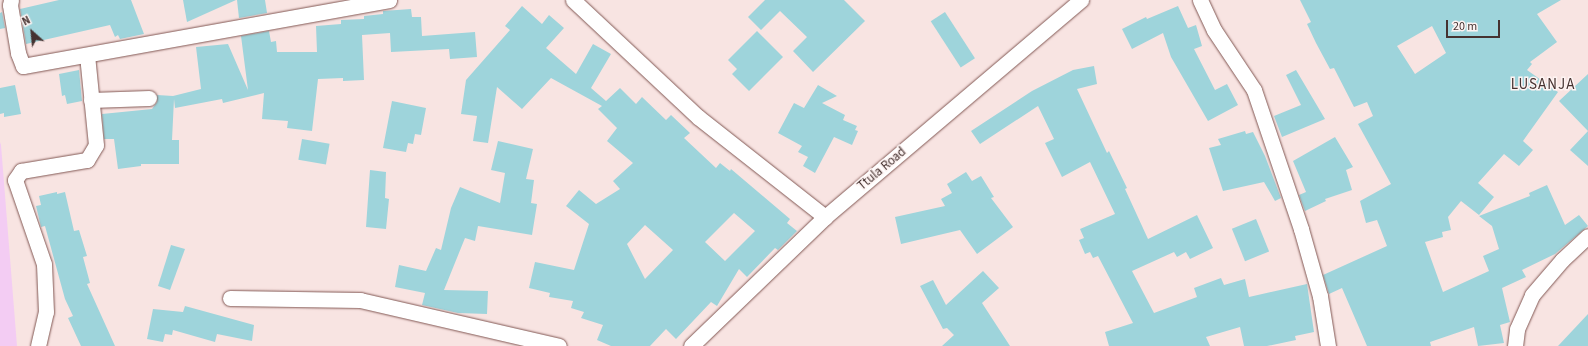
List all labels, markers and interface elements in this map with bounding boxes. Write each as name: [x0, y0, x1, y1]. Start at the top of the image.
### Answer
north arrow: [12, 12, 52, 52]
scale bar: [1448, 12, 1502, 38]
text: N: [20, 13, 33, 29]
text: 20 m: [1453, 18, 1477, 35]
district label: LUSANJA: [1511, 76, 1575, 94]
street label: Ttula Road: [855, 144, 909, 194]

